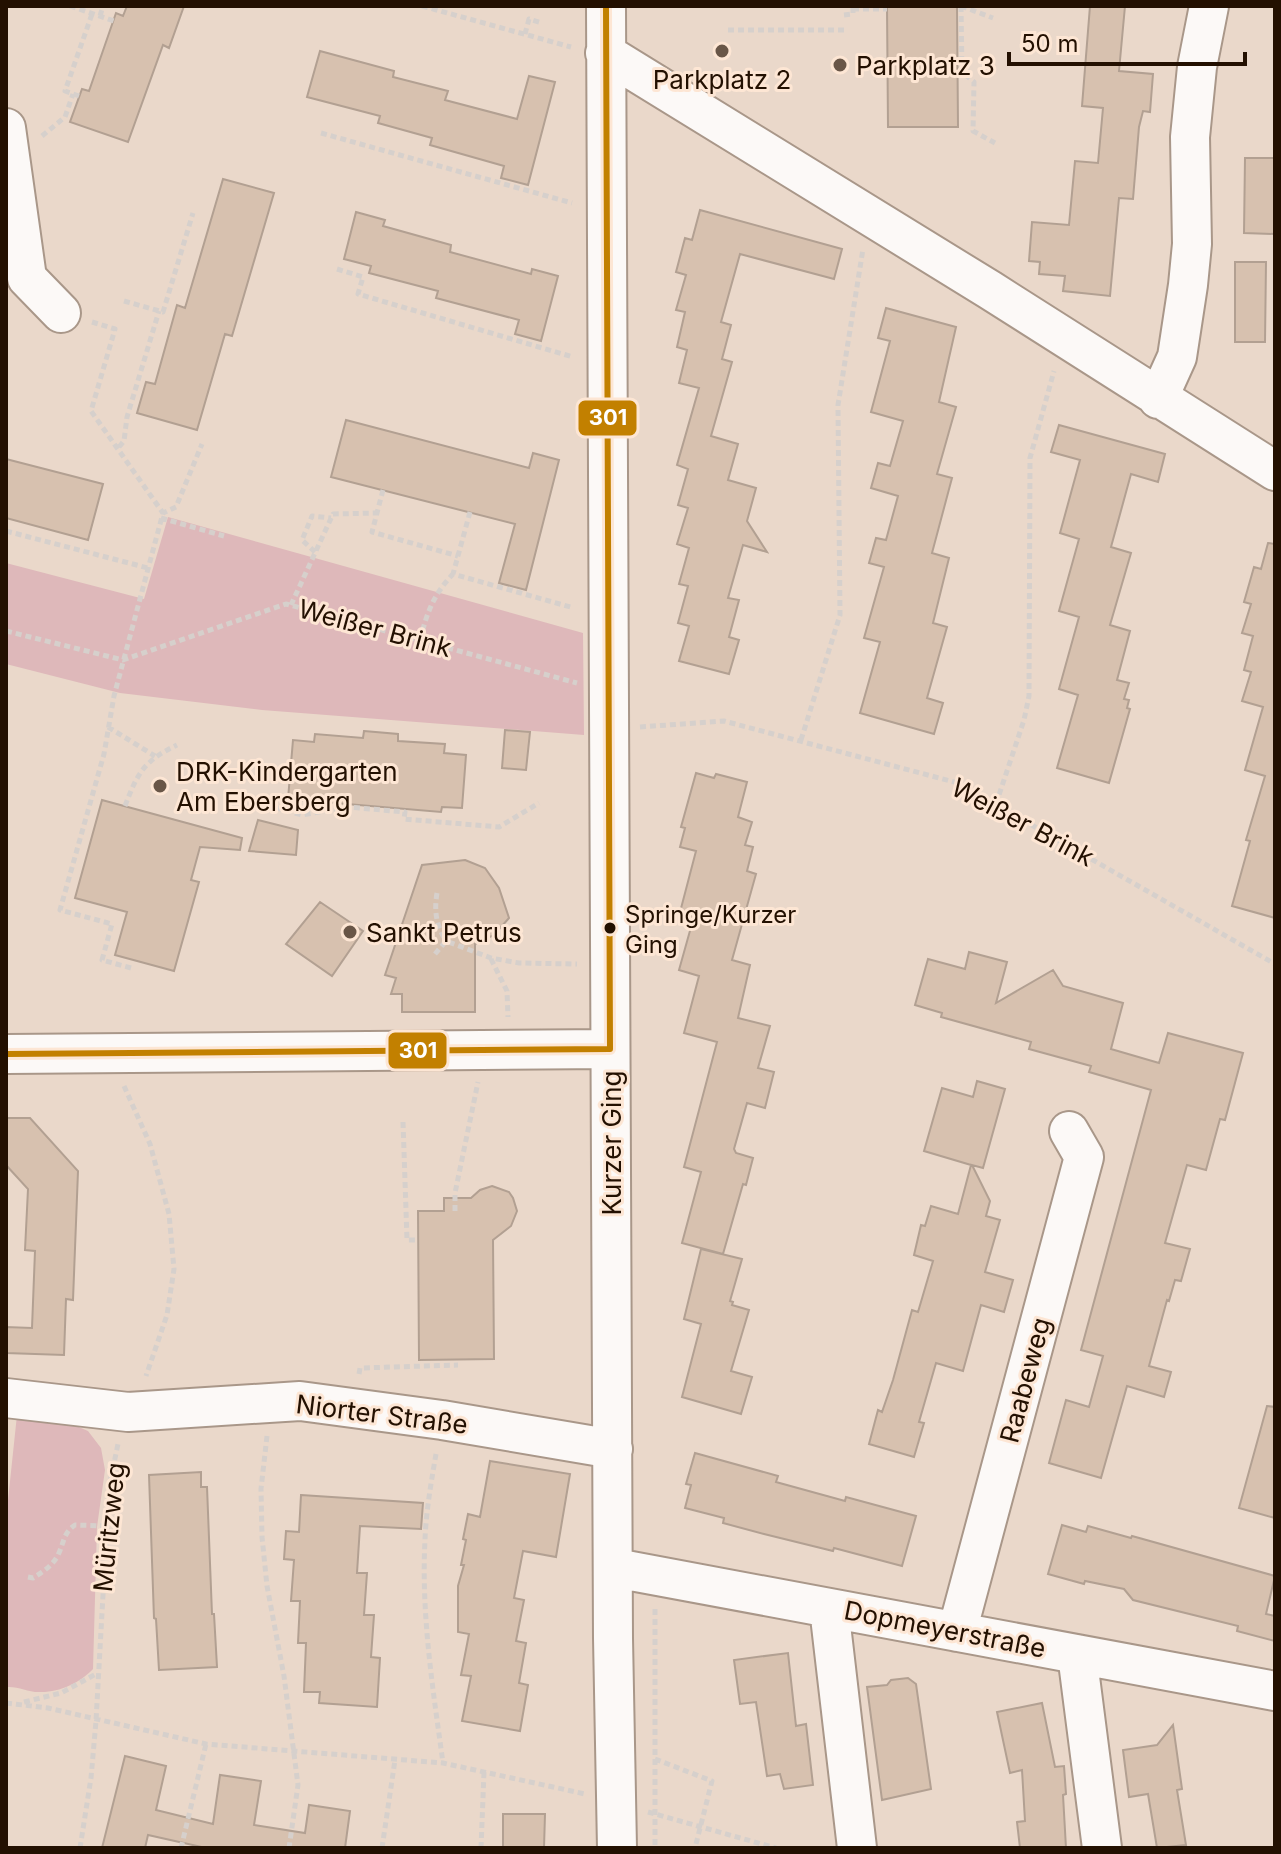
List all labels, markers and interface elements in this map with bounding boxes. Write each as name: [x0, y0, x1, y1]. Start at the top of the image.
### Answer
scale bar: [1009, 16, 1245, 66]
text: 50 m: [1021, 29, 1079, 58]
marker: Parkplatz 2: [713, 42, 731, 60]
place label: Parkplatz 3: [856, 50, 995, 81]
marker: Parkplatz 3: [831, 56, 849, 74]
place label: Parkplatz 2: [653, 64, 791, 95]
line badge: 301: [577, 399, 638, 437]
text: 301: [589, 404, 627, 430]
street label: Weißer Brink: [295, 593, 455, 663]
place label: DRK-Kindergarten Am Ebersberg: [176, 756, 398, 817]
street label: Weißer Brink: [946, 771, 1100, 873]
marker: DRK-Kindergarten Am Ebersberg: [151, 777, 169, 795]
place label: Springe/Kurzer Ging: [625, 900, 796, 959]
place label: Sankt Petrus: [366, 917, 522, 948]
marker: Springe/Kurzer Ging: [602, 920, 618, 936]
marker: Sankt Petrus: [341, 923, 359, 941]
line badge: 301: [387, 1031, 448, 1070]
text: 301: [399, 1037, 437, 1063]
street label: Kurzer Ging: [596, 1071, 627, 1216]
street label: Raabeweg: [993, 1314, 1057, 1446]
street label: Niorter Straße: [294, 1388, 470, 1440]
street label: Müritzweg: [87, 1461, 131, 1593]
street label: Dopmeyerstraße: [842, 1594, 1048, 1664]

